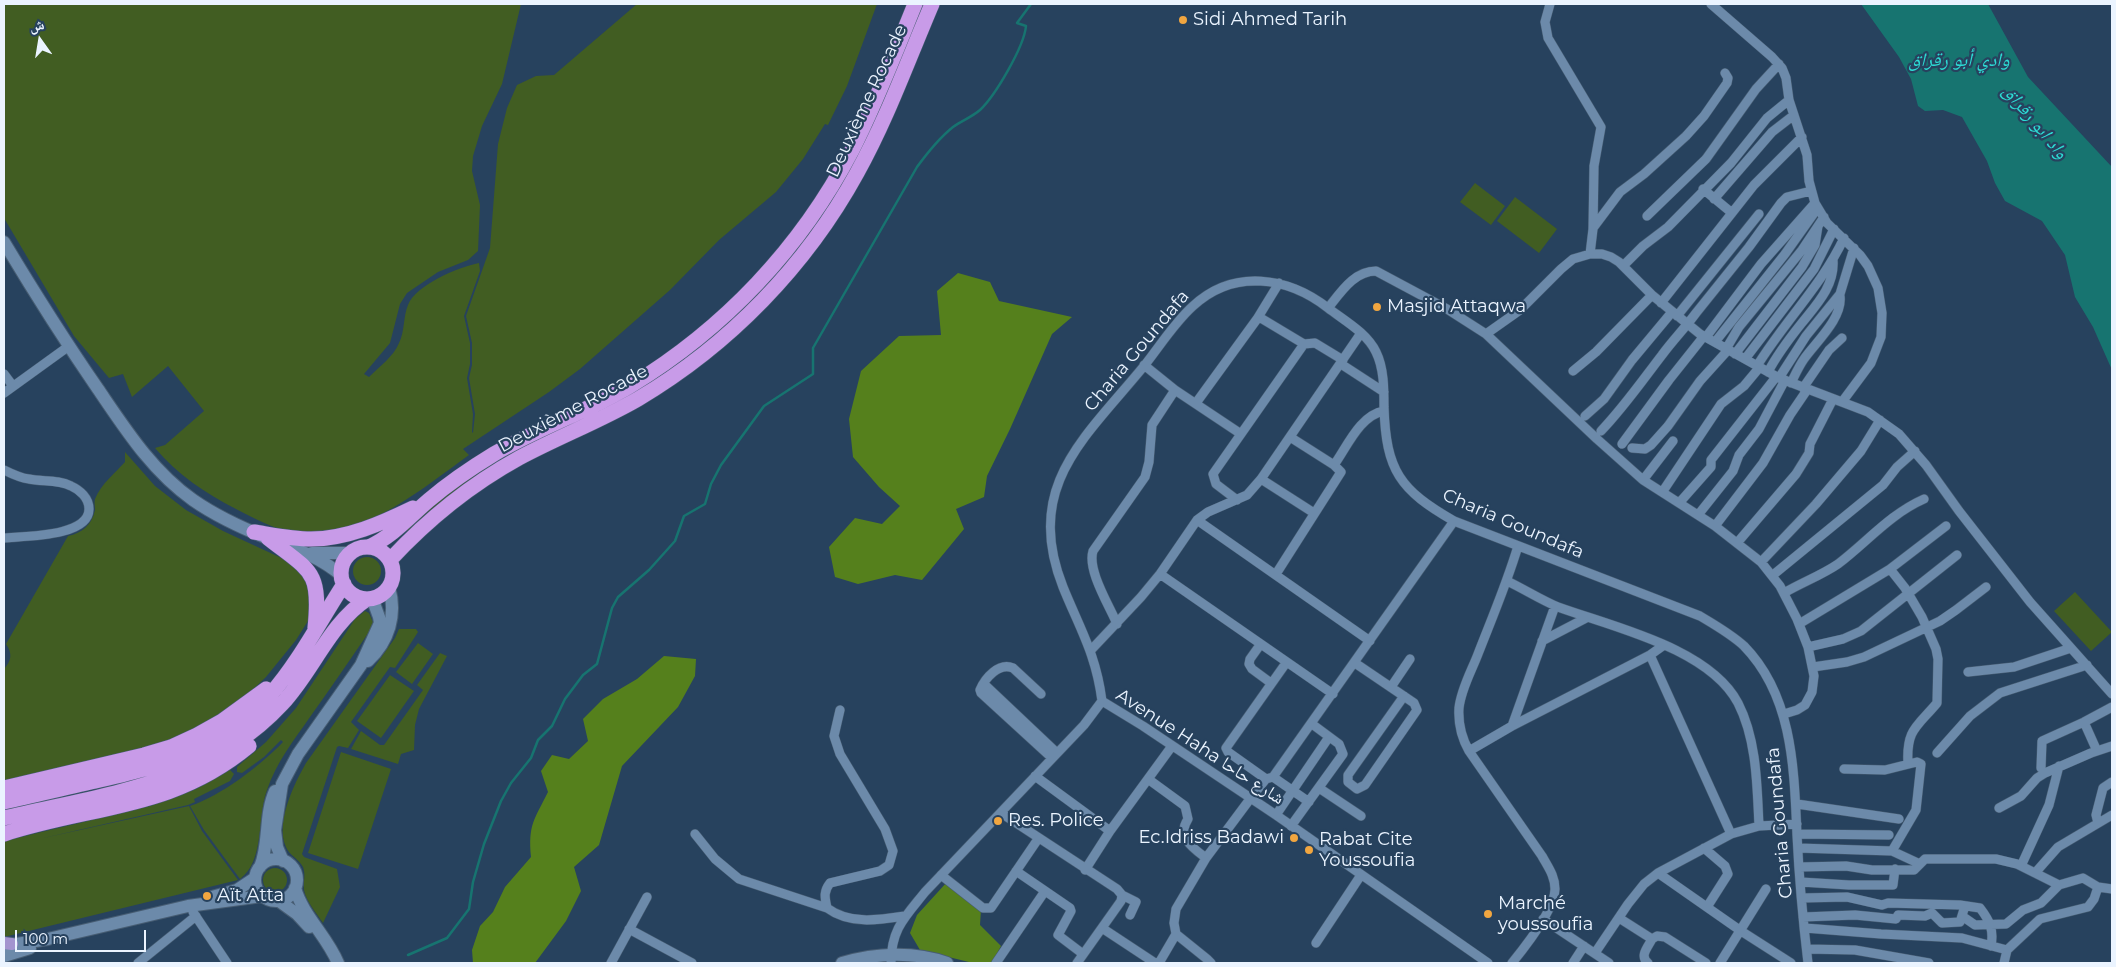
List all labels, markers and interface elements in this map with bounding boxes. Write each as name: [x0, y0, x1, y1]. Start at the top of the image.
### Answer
place label: Sidi Ahmed Tarih: [1193, 9, 1347, 31]
marker: Sidi Ahmed Tarih: [1177, 14, 1189, 26]
north arrow: [15, 15, 65, 65]
text: ش: [27, 15, 46, 36]
street label: Deuxième Rocade: [822, 21, 912, 181]
water label: وادي أبو رقراق: [1908, 49, 2010, 71]
water label: واد ابو رقراق: [1997, 80, 2073, 164]
street label: Charia Goundafa: [1080, 286, 1194, 416]
place label: Masjid Attaqwa: [1387, 296, 1526, 318]
marker: Masjid Attaqwa: [1371, 301, 1383, 313]
street label: Deuxième Rocade: [495, 361, 651, 457]
street label: Charia Goundafa: [1439, 484, 1587, 564]
street label: Avenue Haha شارع حاحا: [1112, 684, 1288, 810]
street label: Charia Goundafa: [1763, 747, 1797, 899]
place label: Res. Police: [1008, 810, 1104, 832]
marker: Res. Police: [992, 815, 1004, 827]
place label: Ec.Idriss Badawi: [1138, 827, 1284, 849]
place label: Rabat Cite Youssoufia: [1319, 829, 1415, 872]
marker: Ec.Idriss Badawi: [1288, 832, 1300, 844]
marker: Rabat Cite Youssoufia: [1303, 844, 1315, 856]
place label: Aït Atta: [217, 885, 284, 907]
marker: Aït Atta: [201, 890, 213, 902]
place label: Marché youssoufia: [1498, 893, 1593, 936]
marker: Marché youssoufia: [1482, 908, 1494, 920]
scale bar: [18, 920, 149, 952]
text: 100 m: [23, 929, 68, 948]

